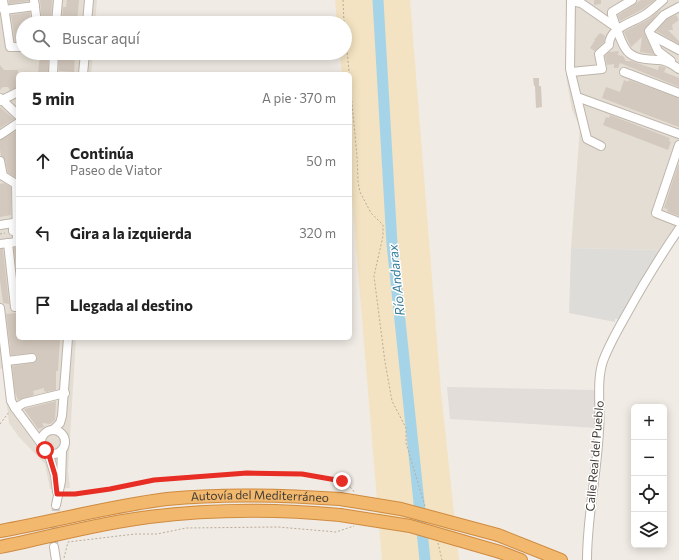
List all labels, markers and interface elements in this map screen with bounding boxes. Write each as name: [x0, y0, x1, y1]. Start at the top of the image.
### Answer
search box: [16, 16, 352, 60]
icon: search: [30, 27, 52, 49]
text: Buscar aquí: [62, 29, 140, 47]
text: 5 min: [32, 88, 75, 109]
text: A pie · 370 m: [262, 90, 336, 106]
text: Continúa: [70, 144, 134, 162]
icon: ahead: [32, 150, 54, 172]
text: 50 m: [306, 153, 336, 169]
text: Paseo de Viator: [70, 162, 162, 178]
icon: left: [32, 222, 54, 244]
text: Gira a la izquierda: [70, 224, 192, 242]
text: 320 m: [299, 225, 336, 241]
water label: Río Andarax: [384, 242, 408, 317]
icon: arrive: [32, 294, 54, 316]
text: Llegada al destino: [70, 296, 193, 314]
street label: Calle Real del Pueblo: [582, 400, 606, 512]
map controls: [631, 404, 667, 548]
button: +: [631, 404, 667, 440]
button: −: [631, 440, 667, 476]
route start: [36, 441, 54, 459]
route end: [333, 472, 351, 490]
button: locate: [631, 476, 667, 512]
street label: Autovía del Mediterráneo: [190, 487, 329, 504]
button: layers: [631, 512, 667, 548]

